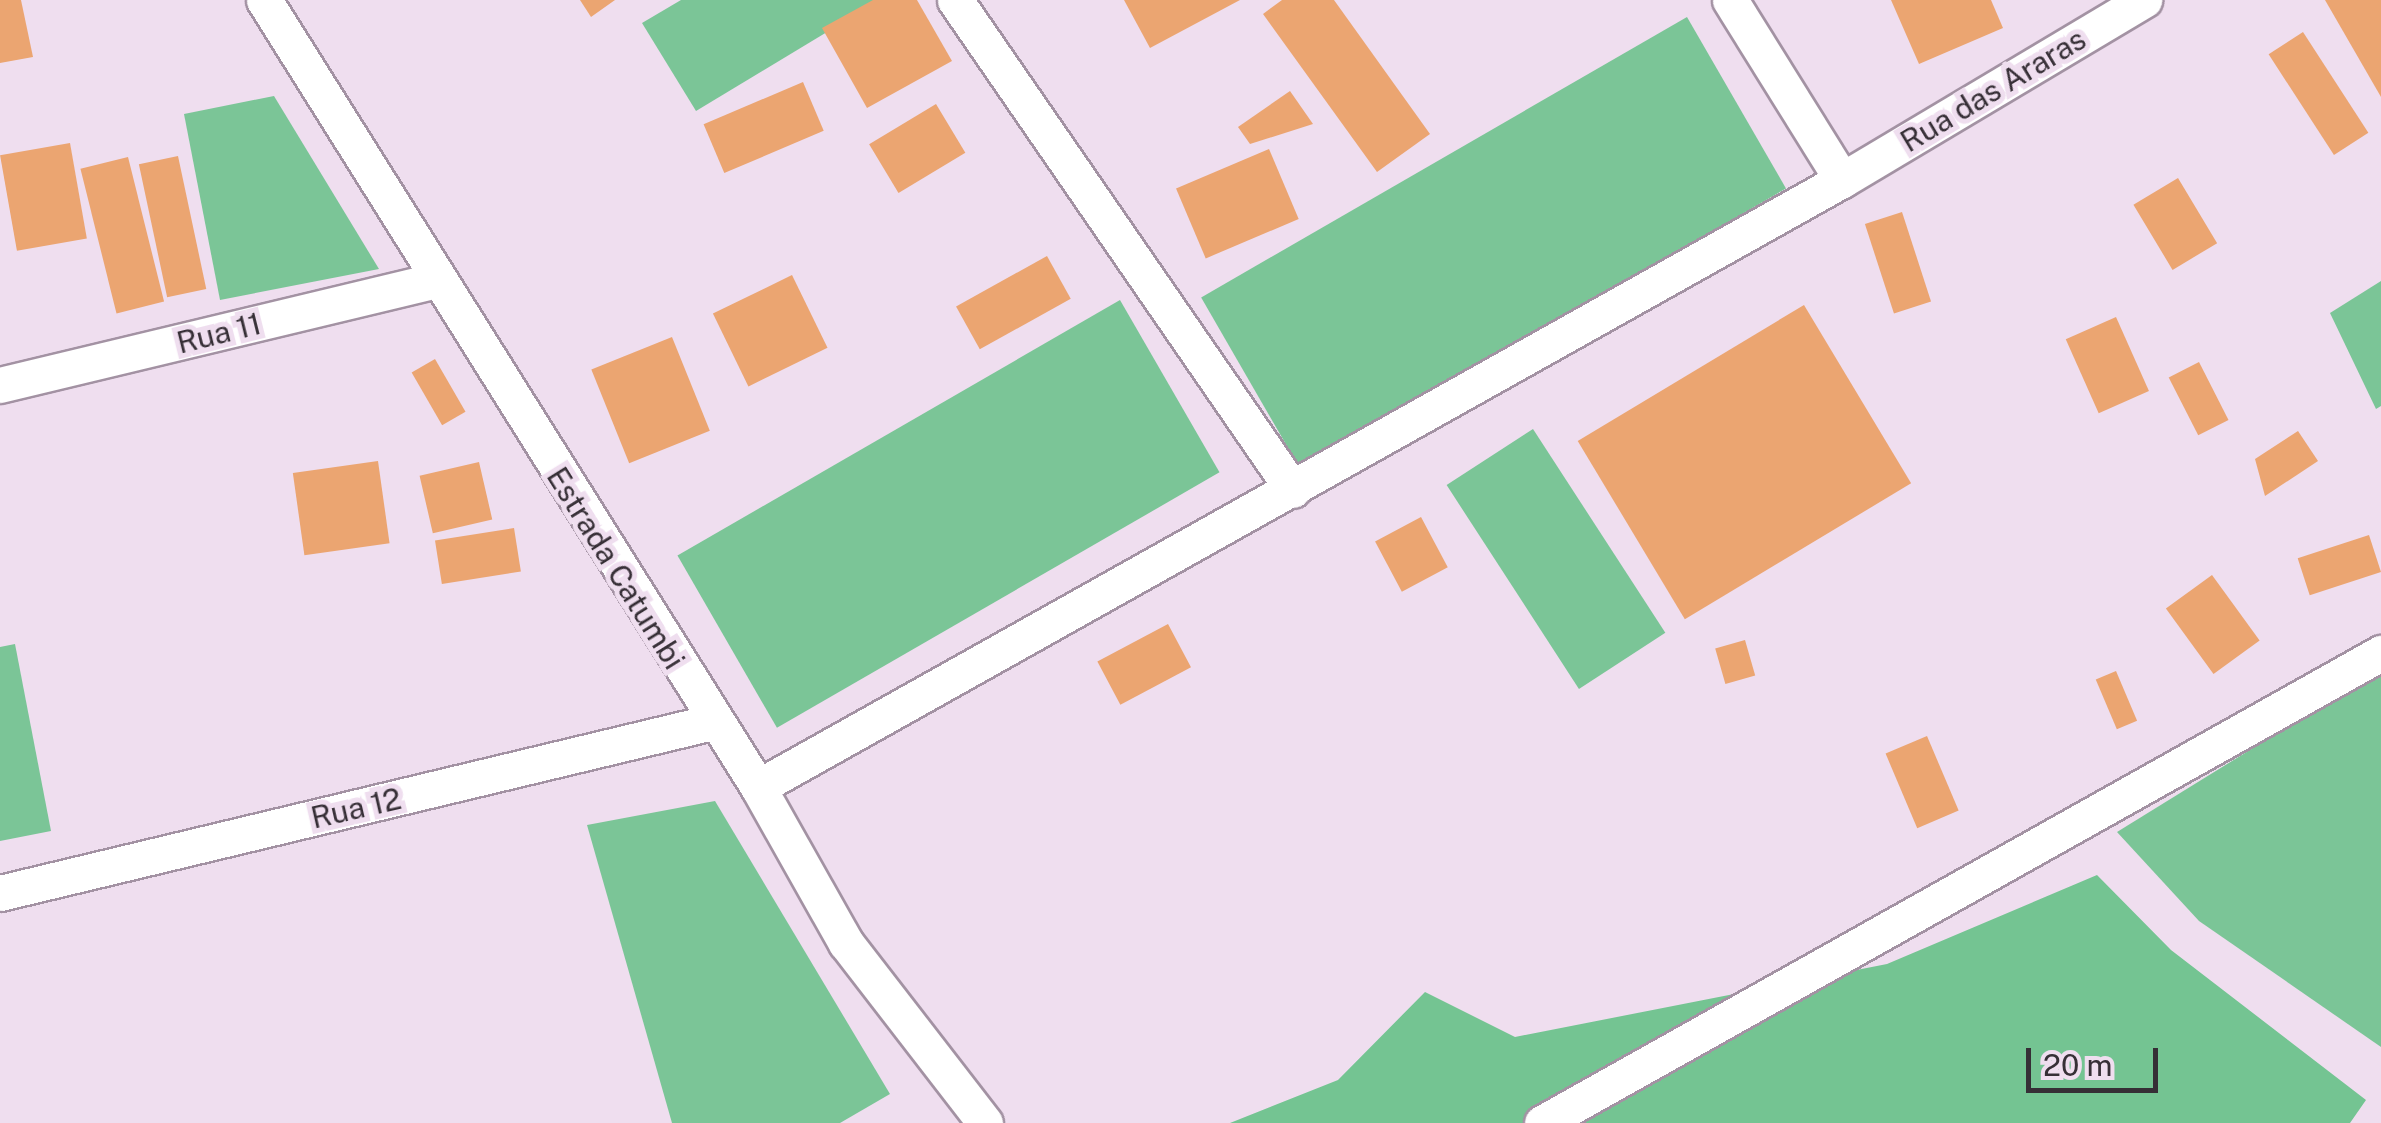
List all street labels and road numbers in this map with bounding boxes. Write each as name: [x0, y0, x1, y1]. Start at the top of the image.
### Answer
street label: Rua das Araras: [1894, 20, 2092, 160]
street label: Rua 11: [173, 305, 265, 361]
street label: Estrada Catumbi: [539, 460, 693, 676]
street label: Rua 12: [307, 780, 405, 836]

